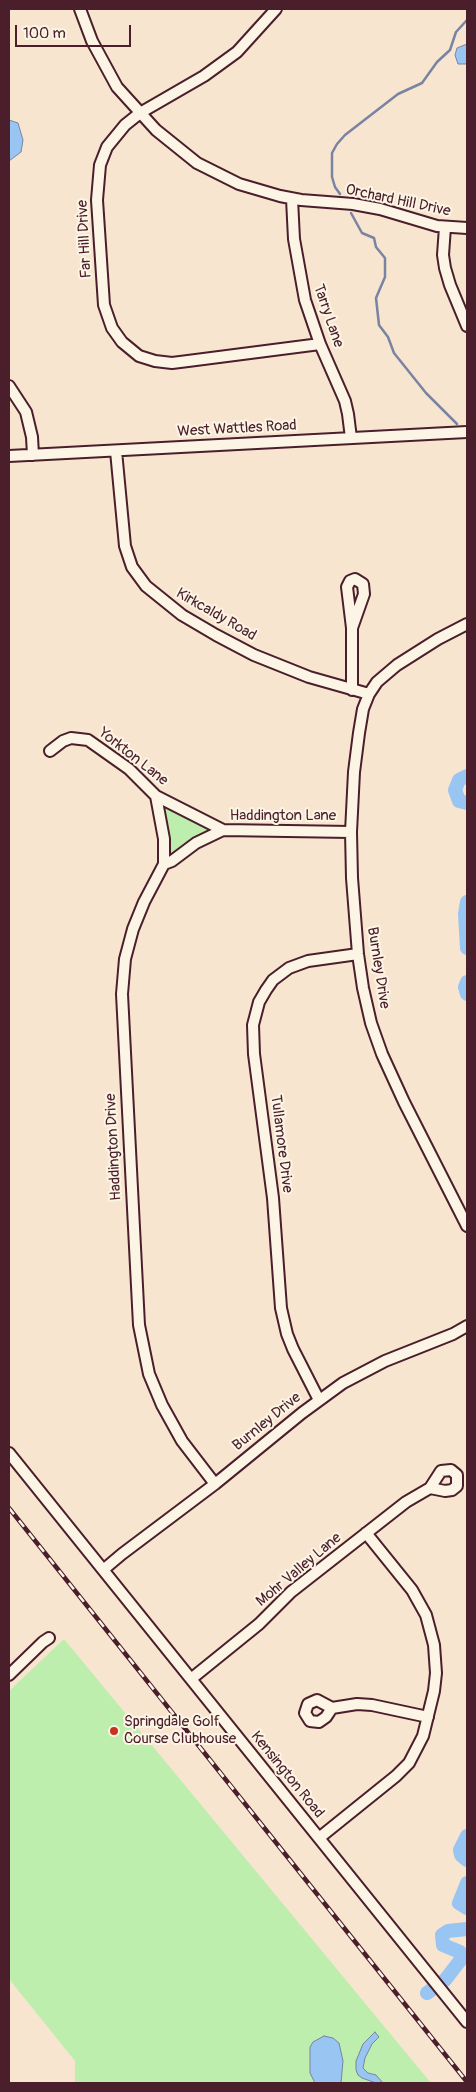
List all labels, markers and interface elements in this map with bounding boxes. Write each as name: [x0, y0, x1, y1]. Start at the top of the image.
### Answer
scale bar: [18, 15, 134, 47]
text: 100 m: [23, 24, 66, 43]
street label: Orchard Hill Drive: [344, 181, 452, 221]
street label: Far Hill Drive: [74, 199, 96, 279]
street label: Tarry Lane: [309, 282, 347, 350]
street label: West Wattles Road: [177, 417, 297, 441]
street label: Kirkcaldy Road: [173, 585, 259, 645]
street label: Yorkton Lane: [95, 724, 171, 790]
street label: Haddington Lane: [230, 807, 336, 825]
street label: Burnley Drive: [363, 926, 393, 1010]
street label: Haddington Drive: [102, 1093, 126, 1201]
street label: Tullamore Drive: [266, 1094, 296, 1194]
street label: Burnley Drive: [229, 1389, 305, 1455]
street label: Mohr Valley Lane: [253, 1529, 345, 1611]
place label: Springdale Golf Course Clubhouse: [124, 1713, 236, 1748]
marker: Springdale Golf Course Clubhouse: [108, 1725, 120, 1737]
street label: Kensington Road: [247, 1728, 327, 1822]

